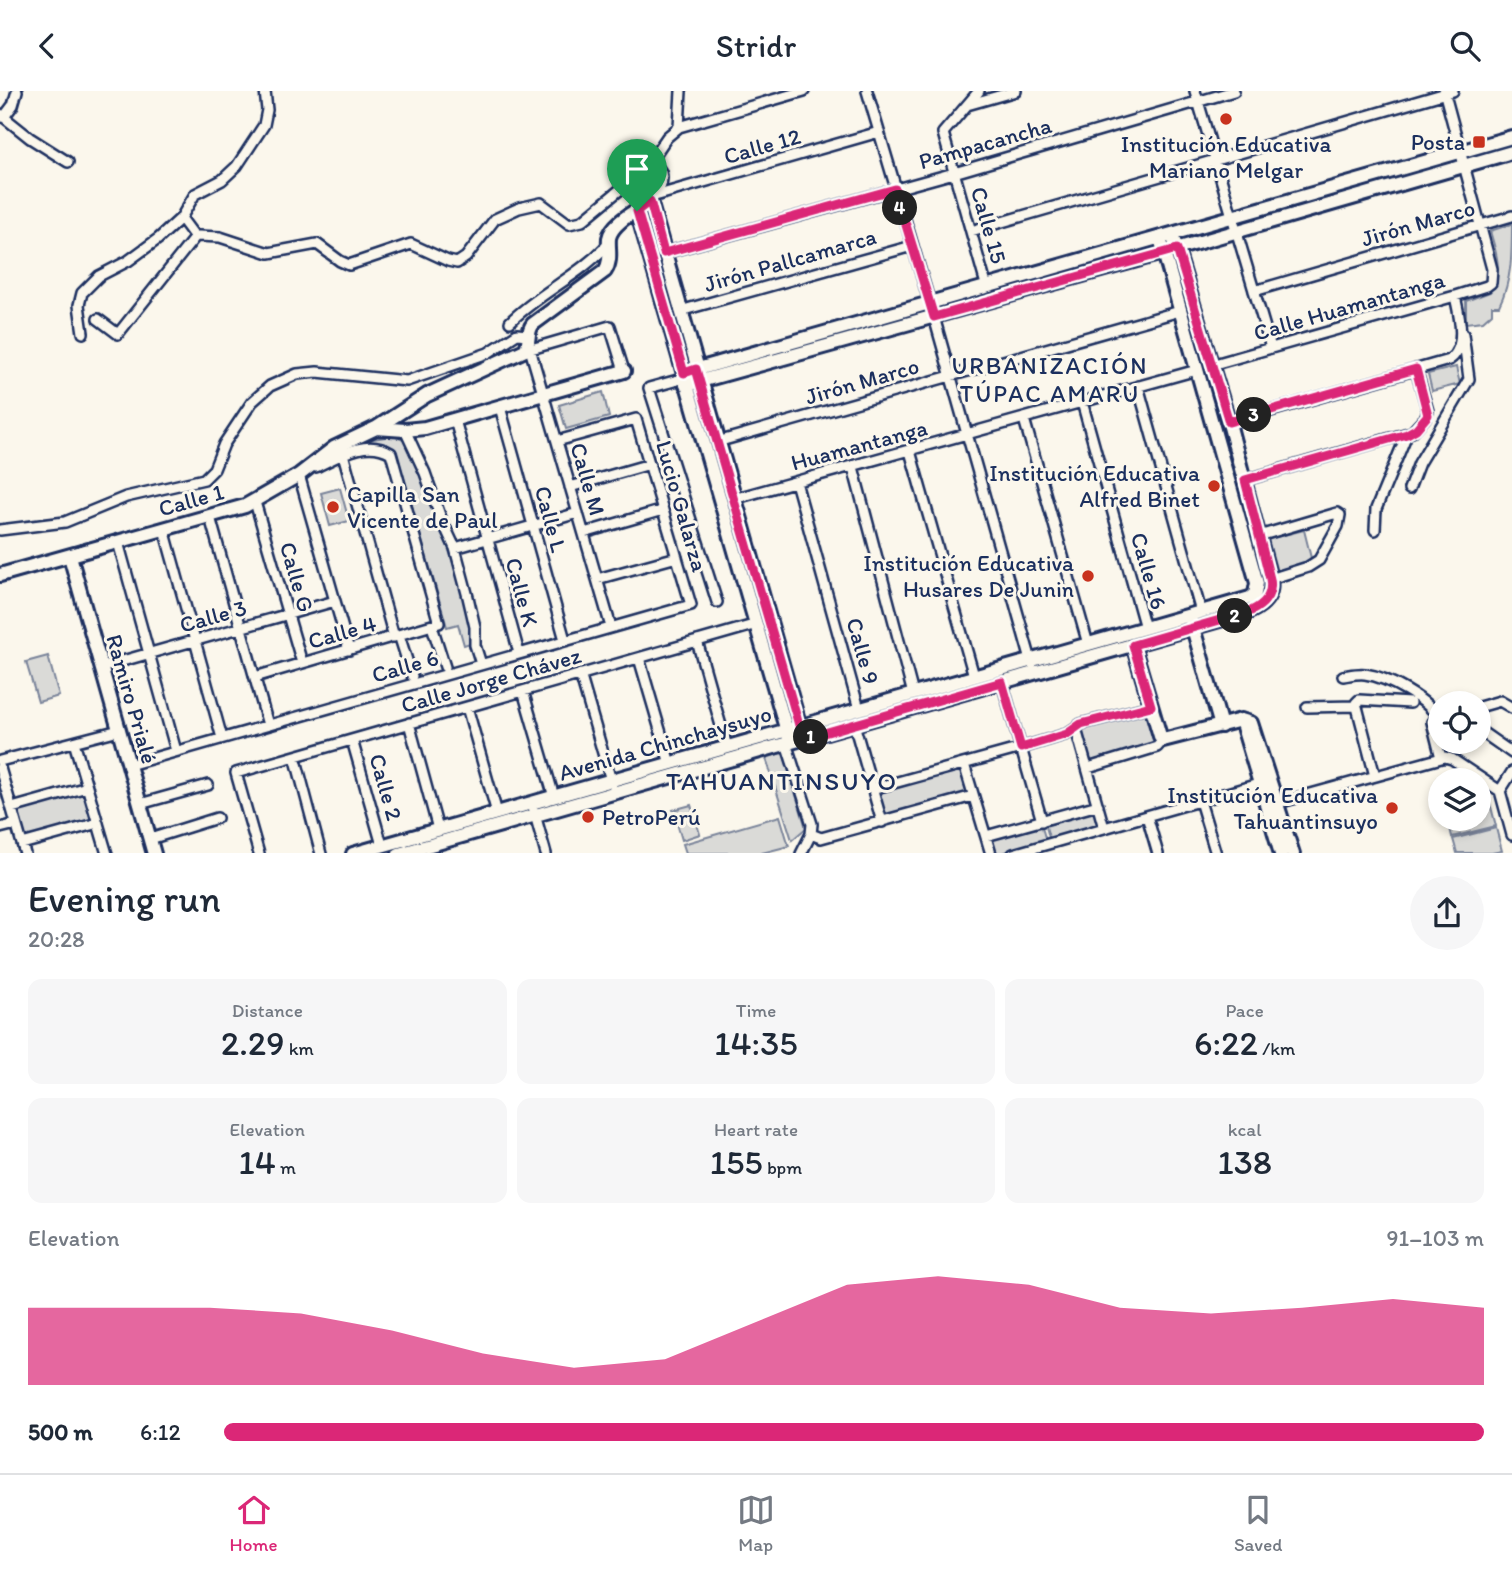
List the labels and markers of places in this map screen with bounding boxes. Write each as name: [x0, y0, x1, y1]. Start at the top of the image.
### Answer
marker: Institución Educativa Mariano Melgar: [1218, 111, 1234, 127]
place label: Posta: [1411, 128, 1465, 156]
place label: Institución Educativa Mariano Melgar: [1121, 130, 1331, 184]
marker: Posta: [1471, 134, 1487, 150]
pin: [607, 139, 667, 211]
pin: 4: [883, 191, 918, 225]
pin: 3: [1236, 397, 1272, 433]
place label: Institución Educativa Alfred Binet: [989, 459, 1200, 513]
marker: Institución Educativa Alfred Binet: [1206, 478, 1222, 494]
place label: Capilla San Vicente de Paul: [347, 480, 498, 534]
marker: Capilla San Vicente de Paul: [325, 499, 341, 515]
place label: Institución Educativa Husares De Junin: [863, 549, 1074, 603]
marker: Institución Educativa Husares De Junin: [1080, 568, 1096, 584]
pin: 2: [1218, 599, 1252, 633]
pin: 1: [794, 719, 828, 755]
place label: Institución Educativa Tahuantinsuyo: [1167, 781, 1378, 835]
marker: Institución Educativa Tahuantinsuyo: [1384, 800, 1400, 816]
place label: PetroPerú: [602, 803, 701, 831]
marker: PetroPerú: [580, 809, 596, 825]

